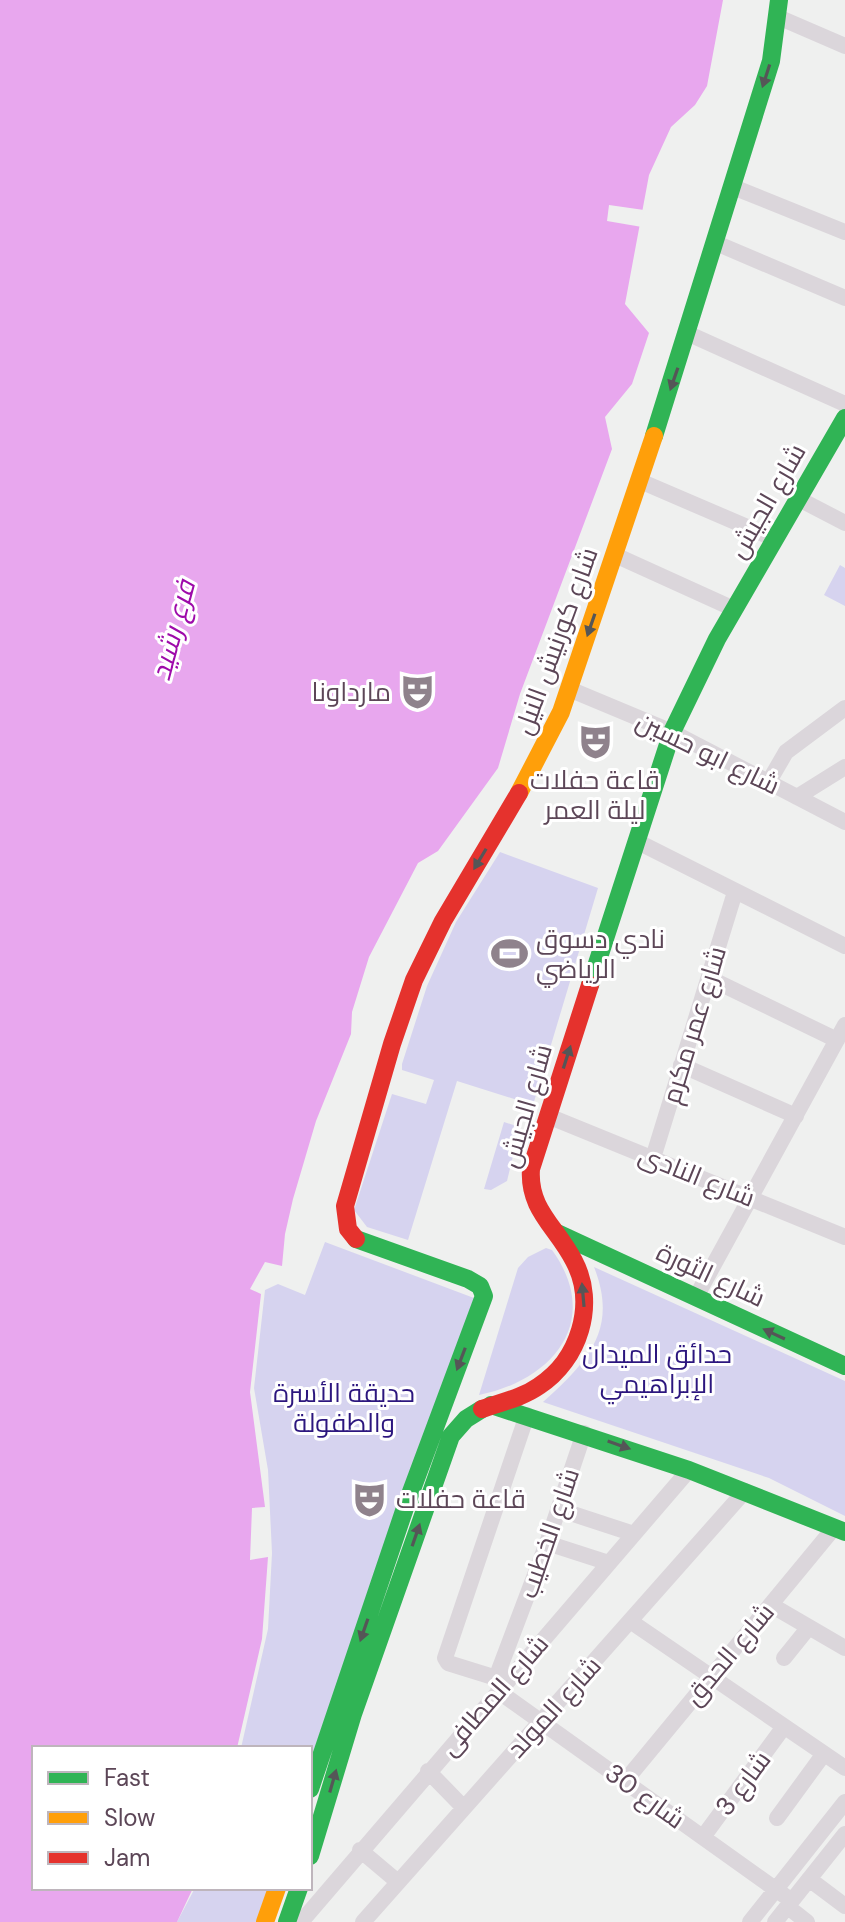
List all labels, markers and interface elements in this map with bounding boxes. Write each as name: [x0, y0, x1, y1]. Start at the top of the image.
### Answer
one-way arrow: [759, 65, 771, 89]
one-way arrow: [668, 367, 680, 391]
street label: شارع الجيش: [720, 437, 814, 565]
street label: شارع كورنيش النيل: [506, 543, 606, 739]
water label: فرع رشيد: [142, 574, 205, 684]
one-way arrow: [584, 613, 596, 637]
theatre icon: مارداونا: [398, 673, 436, 711]
place label: مارداونا: [311, 675, 391, 709]
street label: شارع ابو حسين: [631, 704, 785, 802]
theatre icon: قاعة حفلات ليلة العمر: [576, 722, 614, 760]
place label: قاعة حفلات ليلة العمر: [530, 763, 660, 827]
one-way arrow: [473, 848, 487, 870]
place label: نادي دسوق الرياضي: [536, 922, 665, 988]
sports icon: نادي دسوق الرياضي: [491, 935, 529, 973]
street label: شارع عمر مكرم: [654, 942, 735, 1108]
street label: شارع الجيش: [492, 1040, 560, 1172]
one-way arrow: [561, 1045, 574, 1069]
street label: شارع النادى: [634, 1137, 760, 1215]
street label: شارع الثورة: [651, 1235, 771, 1315]
one-way arrow: [576, 1282, 589, 1307]
one-way arrow: [763, 1327, 786, 1341]
park label: حدائق الميدان الإبراهيمي: [582, 1337, 732, 1405]
one-way arrow: [454, 1347, 467, 1371]
park label: حديقة الأسرة والطفولة: [273, 1376, 415, 1440]
one-way arrow: [607, 1440, 631, 1452]
street label: شارع الخطيب: [511, 1463, 587, 1603]
theatre icon: قاعة حفلات: [351, 1480, 389, 1518]
place label: قاعة حفلات: [396, 1482, 526, 1516]
one-way arrow: [411, 1523, 423, 1547]
street label: شارع الحدق: [676, 1596, 782, 1712]
one-way arrow: [357, 1618, 369, 1642]
street label: شارع المطافى: [432, 1627, 556, 1763]
street label: شارع المولد: [500, 1649, 608, 1765]
street label: شارع 3: [708, 1744, 778, 1822]
legend: [32, 1746, 312, 1890]
street label: شارع 30: [598, 1756, 692, 1836]
text: Fast: [104, 1762, 150, 1793]
one-way arrow: [327, 1769, 340, 1793]
text: Slow: [104, 1802, 155, 1833]
text: Jam: [104, 1842, 150, 1873]

